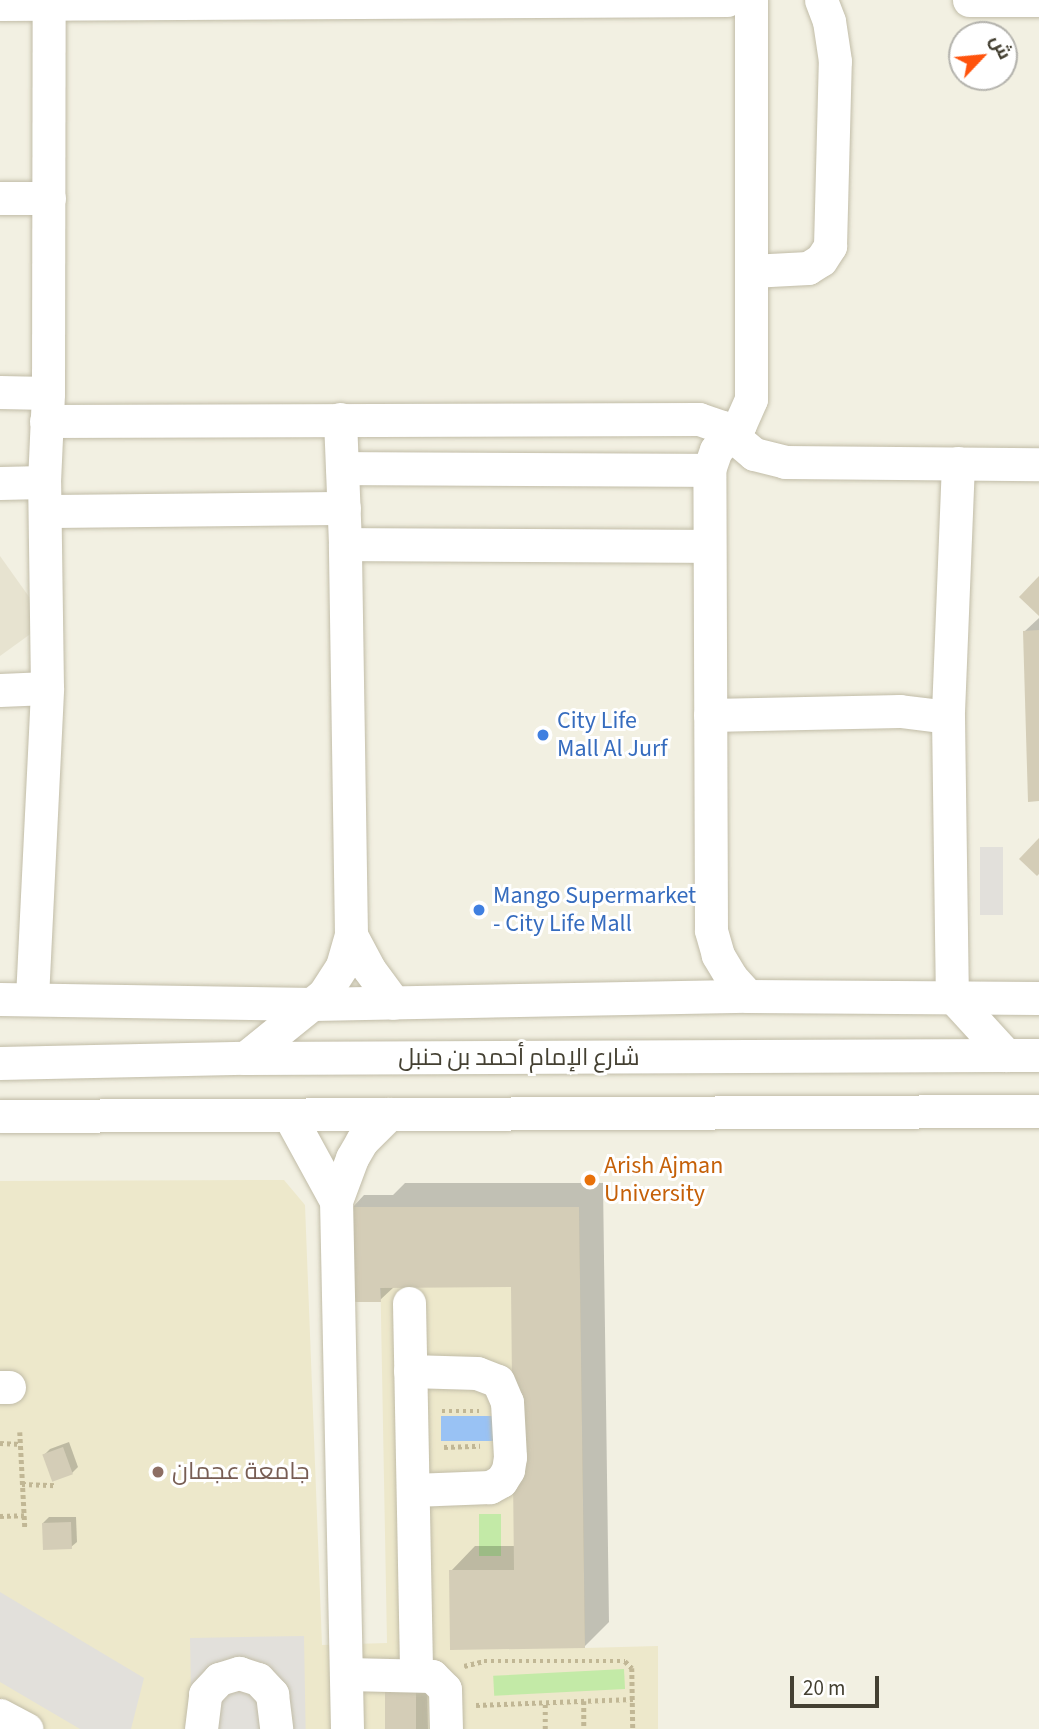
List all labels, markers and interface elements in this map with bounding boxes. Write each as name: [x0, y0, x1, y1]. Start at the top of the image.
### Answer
north arrow: [948, 21, 1018, 91]
text: ش: [983, 31, 1018, 64]
place label: City Life Mall Al Jurf: [557, 707, 667, 763]
marker: City Life Mall Al Jurf: [535, 727, 551, 743]
place label: Mango Supermarket - City Life Mall: [493, 882, 696, 938]
marker: Mango Supermarket - City Life Mall: [471, 902, 487, 918]
street label: شارع الإمام أحمد بن حنبل: [398, 1044, 640, 1072]
place label: Arish Ajman University: [604, 1152, 723, 1208]
marker: Arish Ajman University: [582, 1172, 598, 1188]
place label: جامعة عجمان: [172, 1458, 310, 1486]
marker: جامعة عجمان: [150, 1464, 166, 1480]
scale bar: [794, 1662, 883, 1706]
text: 20 m: [803, 1673, 845, 1703]

